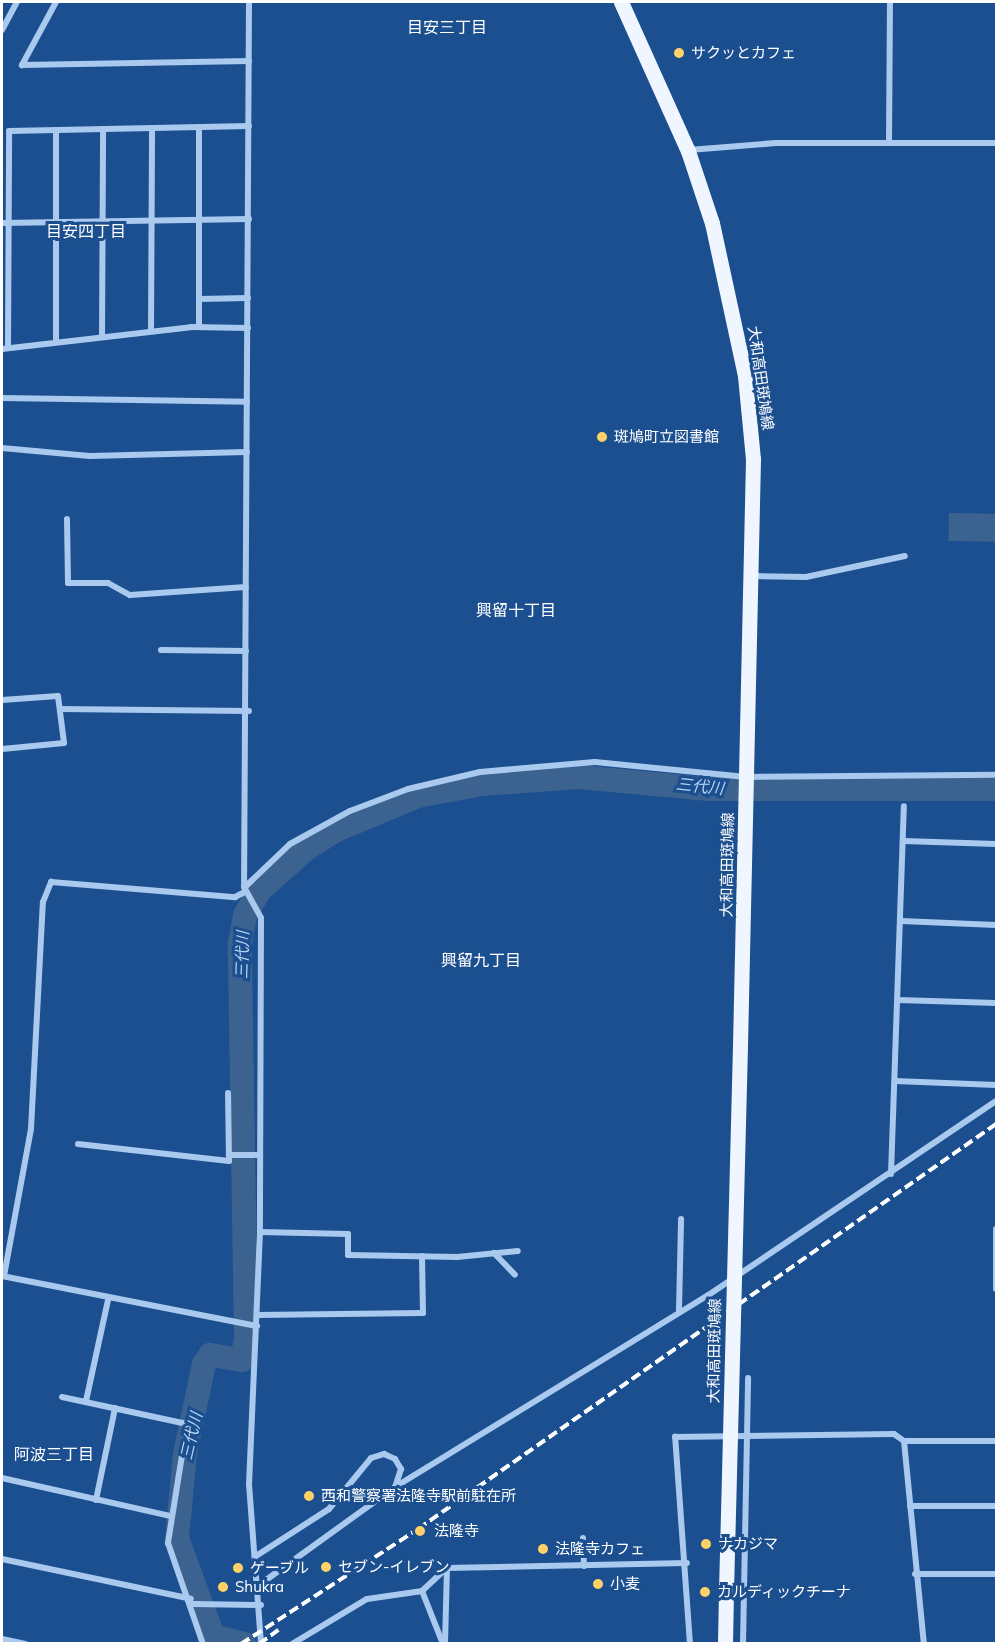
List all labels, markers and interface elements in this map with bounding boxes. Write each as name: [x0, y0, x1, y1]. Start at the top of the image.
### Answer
district label: 目安三丁目: [407, 17, 487, 37]
place label: サクッとカフェ: [691, 44, 796, 62]
marker: サクッとカフェ: [672, 46, 686, 60]
district label: 目安四丁目: [46, 221, 126, 241]
street label: 大和高田斑鳩線: [745, 325, 777, 431]
place label: 斑鳩町立図書館: [614, 428, 719, 446]
marker: 斑鳩町立図書館: [595, 430, 609, 444]
district label: 興留十丁目: [476, 600, 556, 620]
water label: 三代川: [675, 774, 725, 798]
street label: 大和高田斑鳩線: [717, 812, 737, 918]
water label: 三代川: [232, 931, 252, 979]
district label: 興留九丁目: [441, 950, 521, 970]
street label: 大和高田斑鳩線: [704, 1298, 724, 1404]
water label: 三代川: [176, 1410, 206, 1462]
district label: 阿波三丁目: [14, 1444, 94, 1464]
place label: 西和警察署法隆寺駅前駐在所: [321, 1487, 516, 1505]
marker: 西和警察署法隆寺駅前駐在所: [302, 1489, 316, 1503]
marker: 法隆寺: [411, 1522, 429, 1540]
place label: 法隆寺: [434, 1522, 479, 1540]
place label: ナカジマ: [718, 1535, 778, 1553]
marker: ナカジマ: [699, 1537, 713, 1551]
place label: 法隆寺カフェ: [555, 1540, 645, 1558]
marker: 法隆寺カフェ: [536, 1542, 550, 1556]
place label: セブン-イレブン: [338, 1558, 449, 1576]
place label: ゲーブル: [250, 1559, 310, 1577]
marker: セブン-イレブン: [319, 1560, 333, 1574]
marker: ゲーブル: [231, 1561, 245, 1575]
place label: 小麦: [610, 1575, 640, 1593]
marker: 小麦: [591, 1577, 605, 1591]
place label: Shukra: [235, 1578, 284, 1596]
marker: Shukra: [216, 1580, 230, 1594]
place label: カルディックチーナ: [717, 1583, 852, 1601]
marker: カルディックチーナ: [698, 1585, 712, 1599]

